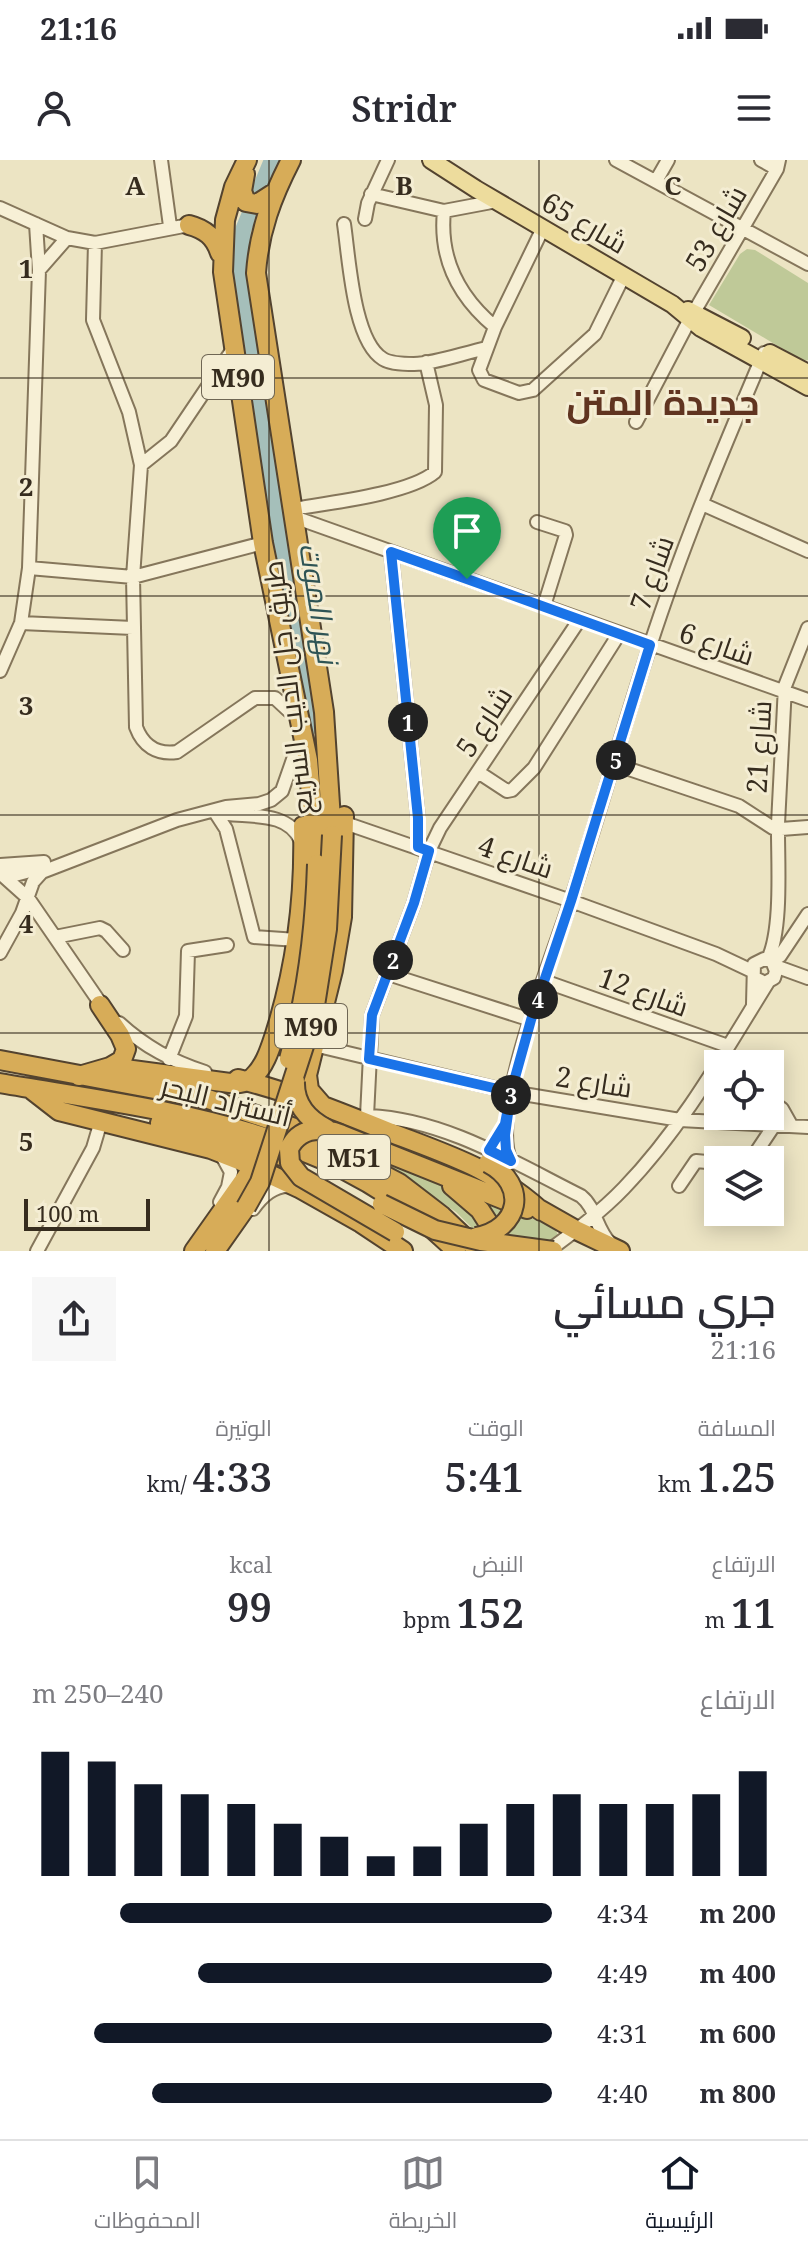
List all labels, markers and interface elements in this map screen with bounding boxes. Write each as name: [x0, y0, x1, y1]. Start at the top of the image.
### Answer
text: 21:16: [40, 8, 117, 49]
text: Stridr: [351, 84, 457, 133]
icon: person: [32, 86, 76, 130]
icon: menu: [732, 86, 776, 130]
text: A: [125, 167, 145, 203]
text: B: [395, 167, 413, 203]
text: C: [664, 167, 682, 203]
street label: شارع 53: [675, 178, 756, 278]
street label: شارع 65: [535, 182, 635, 263]
text: 1: [19, 250, 33, 286]
road number: M90: [202, 355, 274, 399]
district label: جديدة المتن: [567, 377, 759, 426]
text: 2: [19, 468, 33, 504]
pin: [433, 497, 501, 579]
icon: arrive: [445, 509, 489, 553]
street label: شارع 7: [620, 530, 683, 616]
water label: نهر الموت: [290, 539, 350, 670]
street label: طريق جل الديب السريع: [253, 558, 322, 817]
street label: شارع 6: [674, 612, 760, 674]
street label: شارع 5: [446, 678, 521, 764]
text: 3: [19, 687, 33, 723]
street label: شارع 21: [737, 700, 780, 794]
pin: 1: [388, 702, 428, 742]
text: 1: [402, 707, 414, 737]
pin: 5: [596, 740, 636, 780]
text: 5: [610, 745, 622, 775]
street label: شارع 4: [473, 825, 559, 887]
text: 4: [19, 905, 34, 941]
pin: 2: [373, 940, 413, 980]
text: 2: [387, 945, 399, 975]
street label: شارع 12: [594, 957, 694, 1026]
pin: 4: [518, 979, 558, 1019]
text: 4: [532, 984, 544, 1014]
road number: M90: [275, 1004, 347, 1048]
map controls: [704, 1050, 784, 1226]
button: locate: [704, 1050, 784, 1130]
street label: شارع 2: [553, 1056, 635, 1107]
street label: أتستراد البحر: [155, 1065, 295, 1135]
pin: 3: [491, 1075, 531, 1115]
text: 3: [505, 1080, 517, 1110]
text: 5: [19, 1123, 33, 1159]
road number: M51: [318, 1135, 390, 1179]
button: layers: [704, 1146, 784, 1226]
scale bar: [24, 1195, 150, 1231]
text: 100 m: [36, 1198, 99, 1228]
text: جري مسائي: [553, 1271, 776, 1331]
button: share: [32, 1277, 116, 1361]
text: 21:16: [710, 1331, 776, 1367]
text: الوتيرة: [216, 1412, 272, 1442]
text: الوقت: [468, 1412, 524, 1442]
text: المسافة: [698, 1412, 776, 1442]
text: 4:33: [193, 1449, 272, 1504]
text: 5:41: [445, 1449, 524, 1504]
text: 1.25: [697, 1449, 776, 1504]
text: /km: [147, 1468, 193, 1498]
text: km: [658, 1468, 697, 1498]
text: النبض: [472, 1548, 524, 1578]
text: الارتفاع: [712, 1548, 776, 1578]
text: kcal: [230, 1549, 272, 1579]
text: 99: [227, 1579, 272, 1634]
text: 152: [456, 1585, 524, 1640]
text: 11: [731, 1585, 776, 1640]
text: bpm: [403, 1604, 456, 1634]
text: m: [704, 1604, 731, 1634]
text: 240–250 m: [32, 1675, 164, 1711]
text: الارتفاع: [700, 1681, 776, 1717]
text: 4:34: [597, 1895, 648, 1931]
text: 200 m: [700, 1895, 776, 1931]
text: 4:49: [597, 1955, 648, 1991]
text: 400 m: [700, 1955, 776, 1991]
text: 4:31: [597, 2015, 648, 2051]
text: 600 m: [700, 2015, 776, 2051]
text: 4:40: [597, 2075, 648, 2111]
text: 800 m: [700, 2075, 776, 2111]
tab: المحفوظات: [94, 2151, 201, 2241]
tab: الخريطة: [389, 2151, 457, 2241]
tab: الرئيسية: [645, 2151, 714, 2241]

